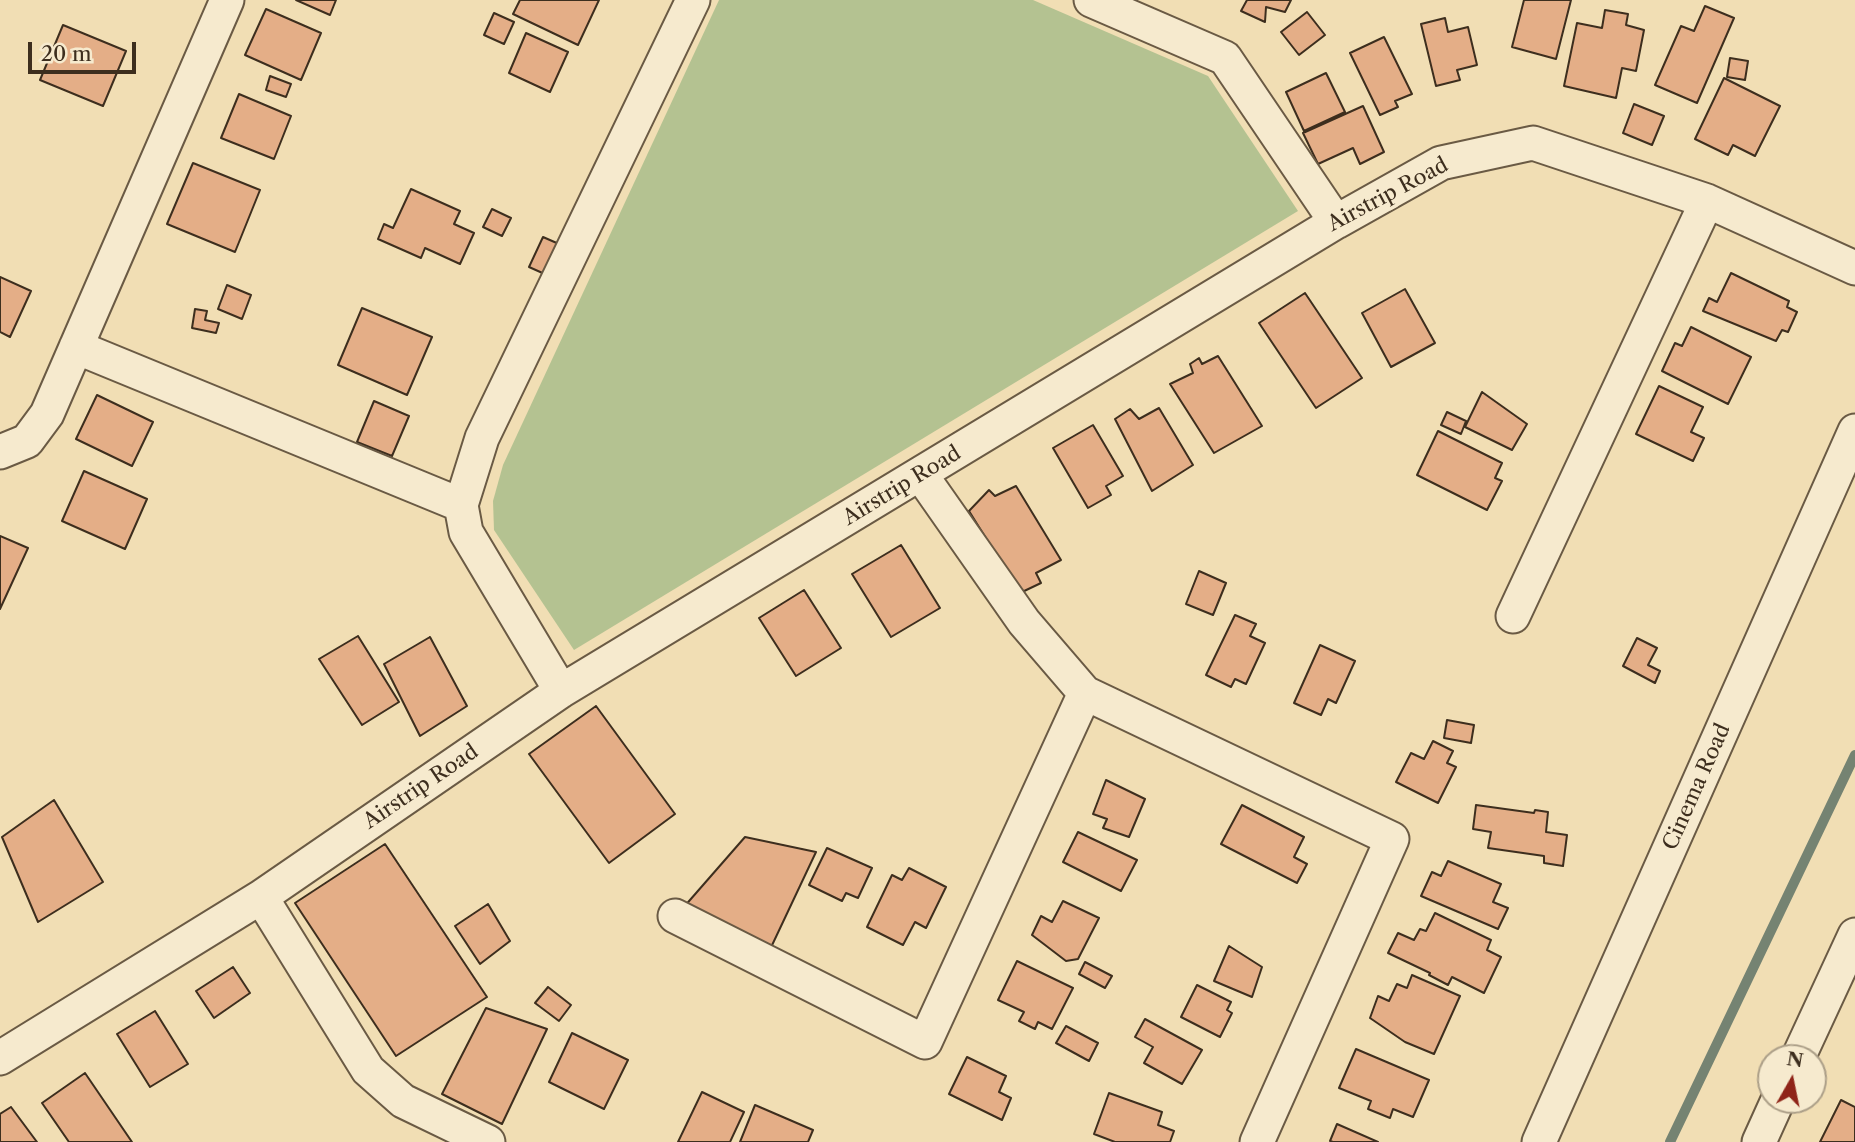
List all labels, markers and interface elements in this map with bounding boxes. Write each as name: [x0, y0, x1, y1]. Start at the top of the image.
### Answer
scale bar: [32, 28, 140, 72]
text: 20 m: [41, 41, 92, 66]
street label: Airstrip Road: [1323, 153, 1453, 237]
street label: Airstrip Road: [839, 441, 965, 531]
street label: Cinema Road: [1658, 720, 1736, 854]
street label: Airstrip Road: [359, 739, 483, 835]
north arrow: [1757, 1044, 1827, 1114]
text: N: [1785, 1047, 1805, 1072]

